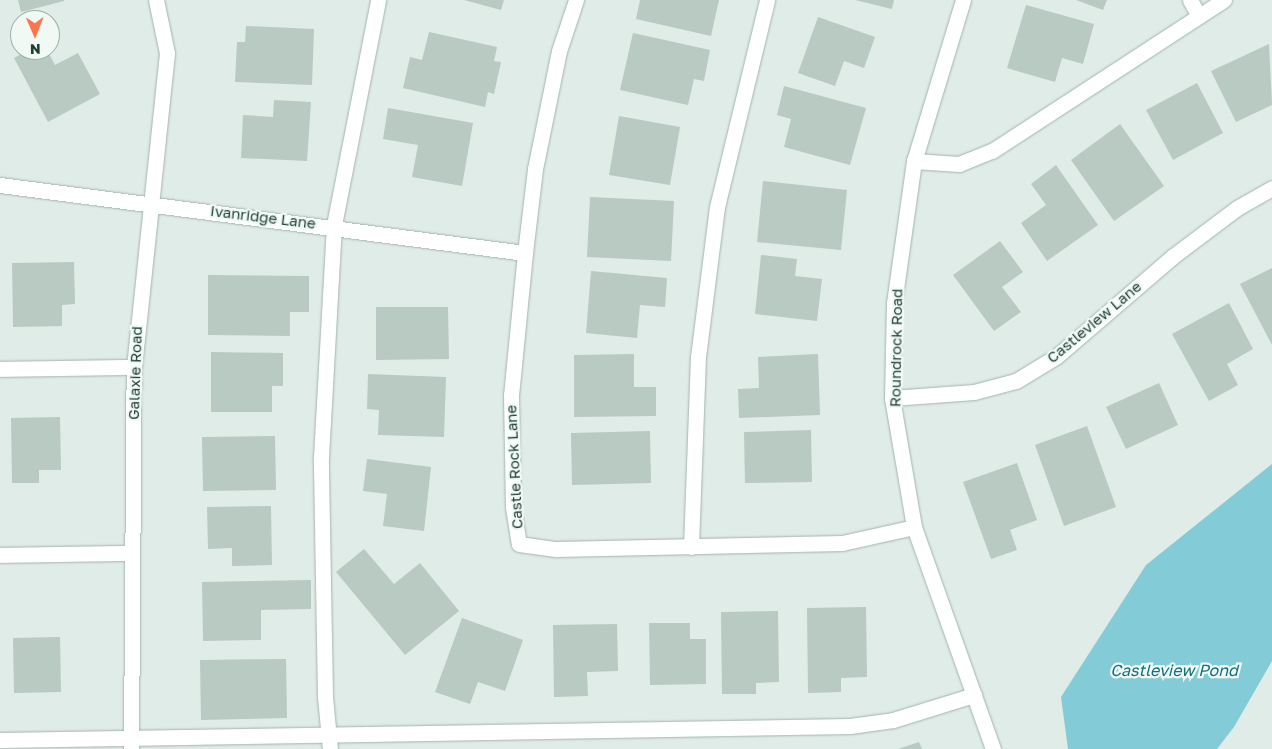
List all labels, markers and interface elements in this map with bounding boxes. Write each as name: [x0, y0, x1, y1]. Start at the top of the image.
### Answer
north arrow: [10, 10, 60, 60]
text: N: [30, 41, 41, 58]
street label: Ivanridge Lane: [209, 202, 317, 232]
street label: Castleview Lane: [1043, 277, 1145, 367]
street label: Roundrock Road: [886, 289, 906, 407]
street label: Galaxie Road: [124, 326, 146, 420]
street label: Castle Rock Lane: [502, 404, 526, 530]
water label: Castleview Pond: [1110, 660, 1238, 680]

